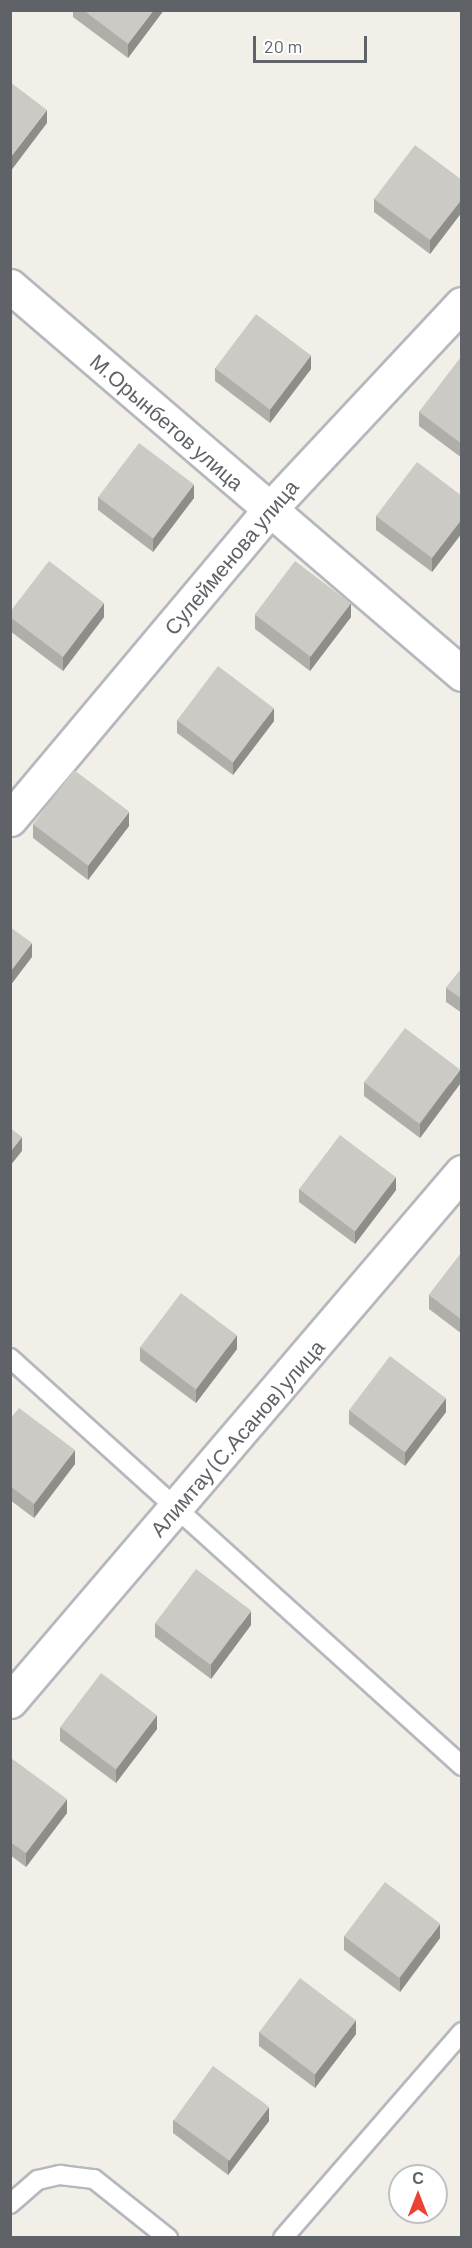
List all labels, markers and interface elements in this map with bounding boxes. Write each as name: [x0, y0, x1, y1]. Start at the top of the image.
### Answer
scale bar: [256, 24, 370, 62]
text: 20 m: [264, 35, 302, 57]
street label: М.Орынбетов улица: [85, 349, 249, 495]
street label: Сулейменова улица: [159, 474, 303, 640]
street label: Алимтау (С.Асанов) улица: [145, 1334, 329, 1542]
north arrow: [388, 2164, 448, 2224]
text: С: [412, 2168, 424, 2187]

